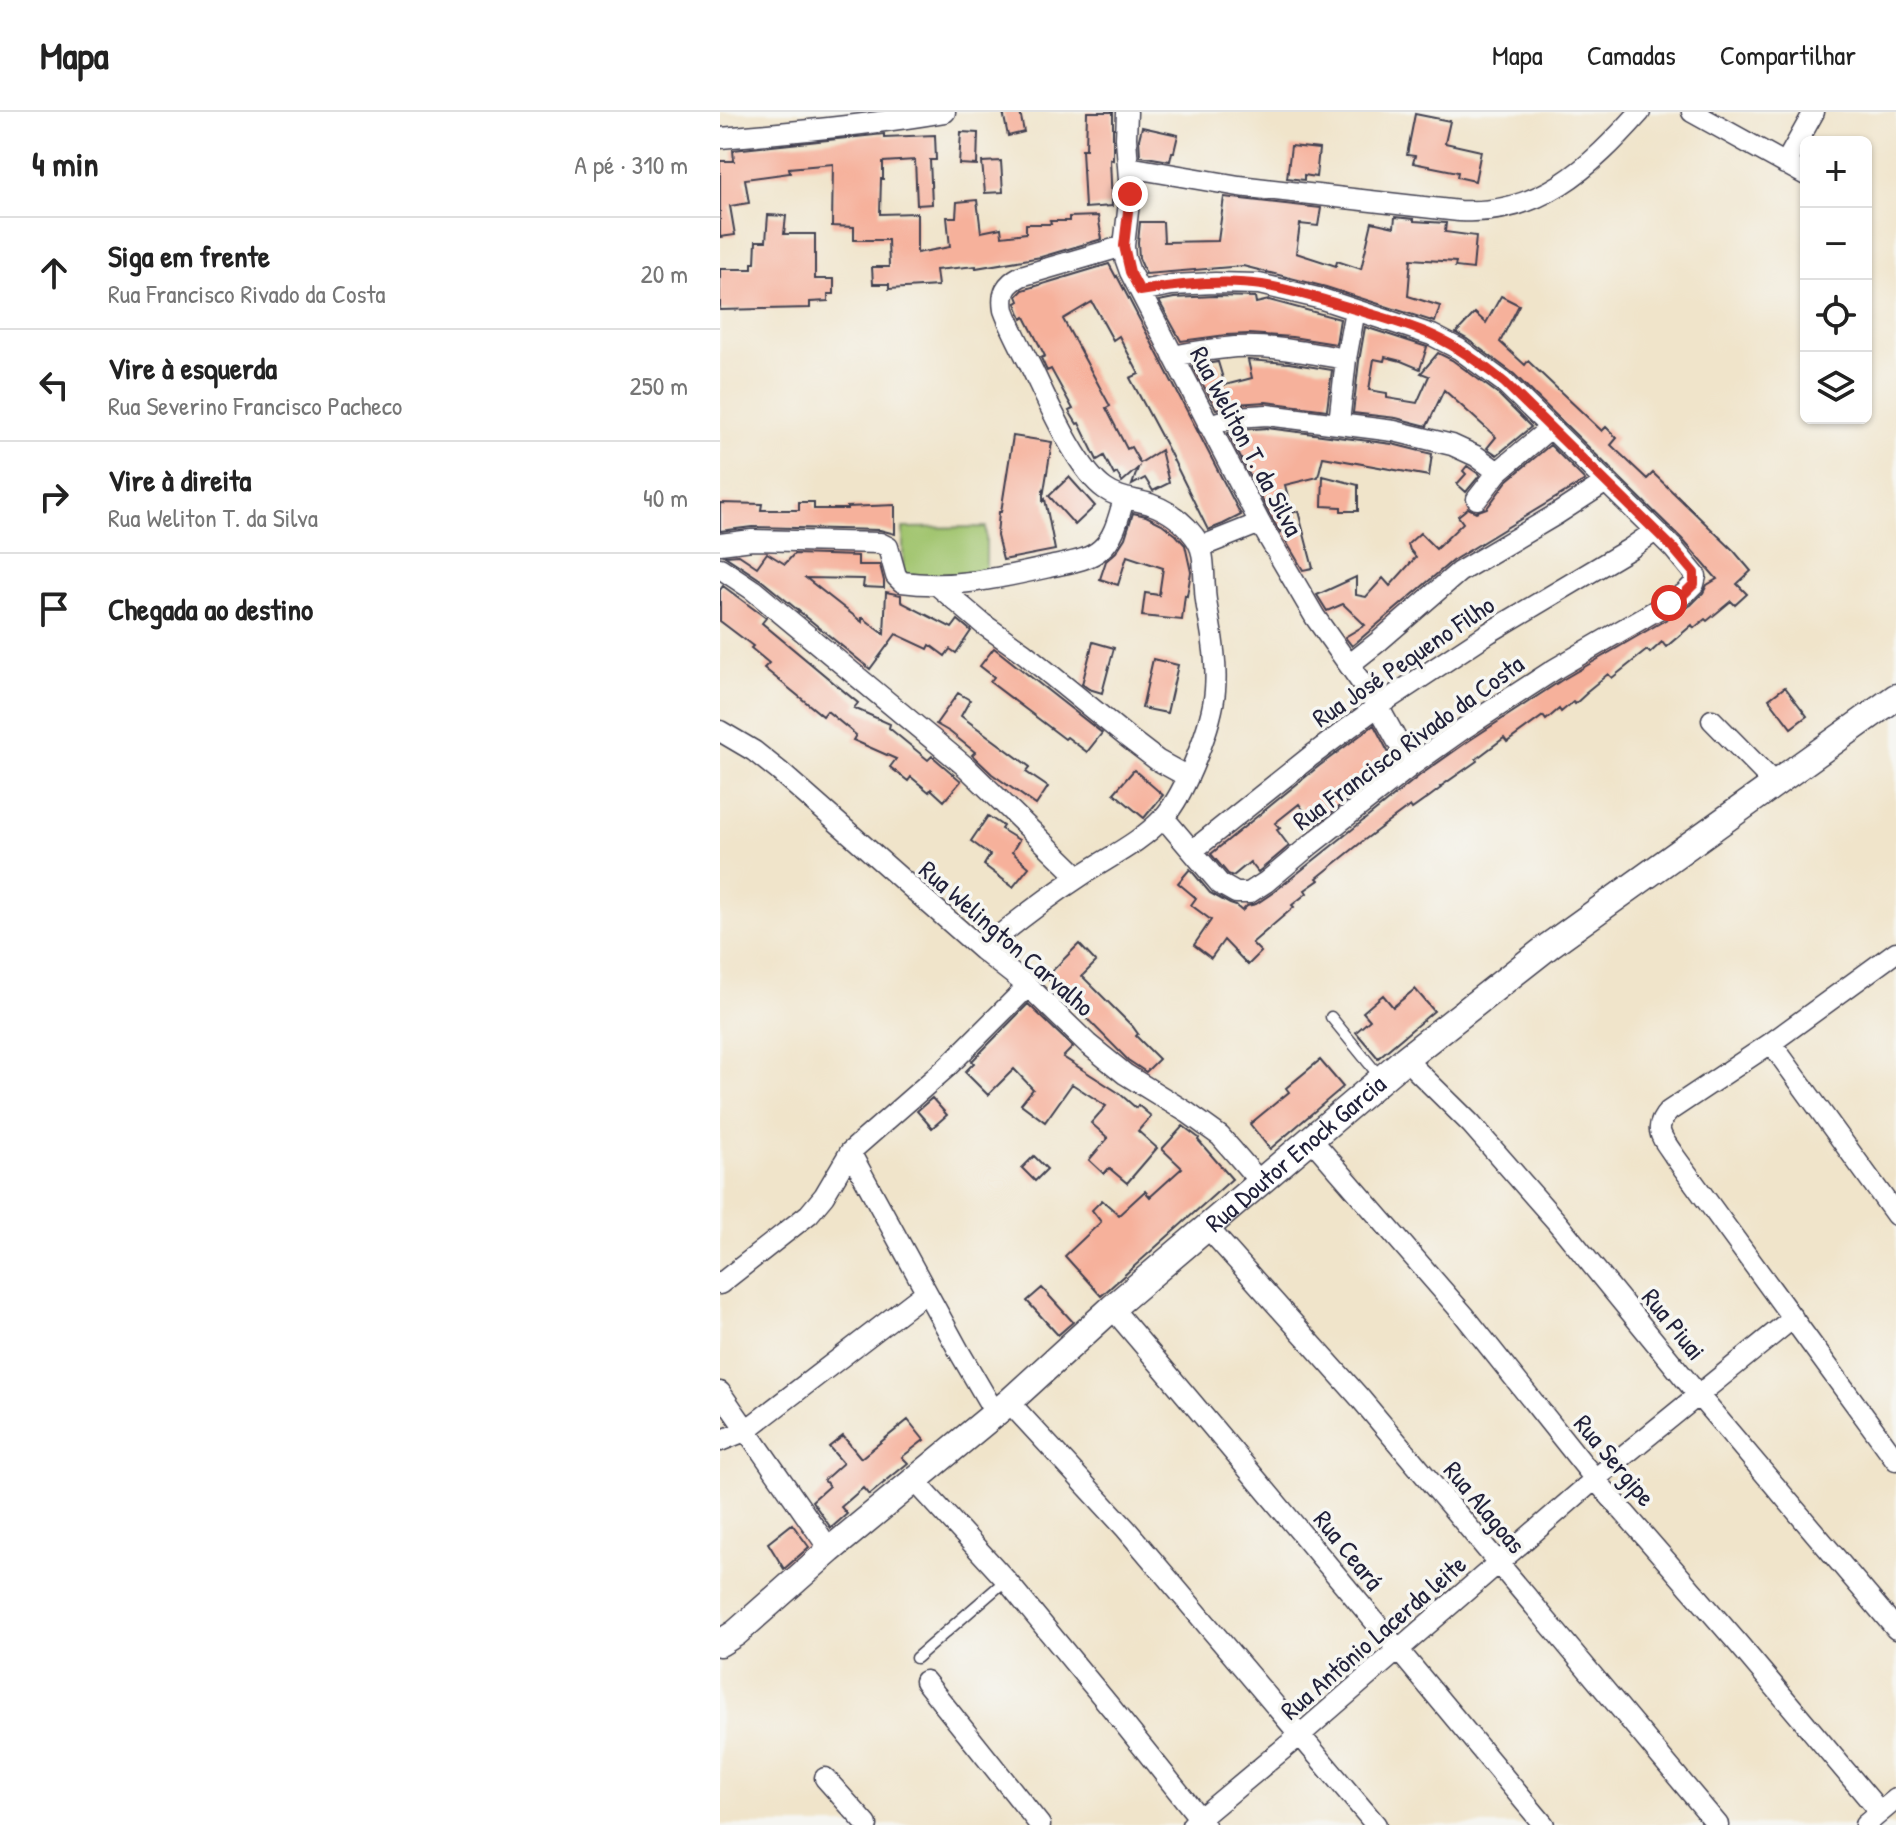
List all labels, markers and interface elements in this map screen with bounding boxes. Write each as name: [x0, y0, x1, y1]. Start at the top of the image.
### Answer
text: Mapa: [40, 29, 109, 81]
text: Mapa: [1492, 36, 1543, 74]
text: Camadas: [1587, 36, 1676, 74]
text: Compartilhar: [1720, 36, 1856, 74]
map controls: [1800, 136, 1872, 424]
button: +: [1800, 136, 1872, 208]
text: 4 min: [32, 141, 99, 187]
text: A pé · 310 m: [574, 147, 688, 182]
route end: [1112, 176, 1148, 212]
button: −: [1800, 208, 1872, 280]
text: Siga em frente: [108, 236, 270, 276]
icon: ahead: [32, 251, 76, 295]
text: 20 m: [641, 256, 688, 291]
text: Rua Francisco Rivado da Costa: [108, 276, 386, 311]
button: locate: [1800, 280, 1872, 352]
street label: Rua Weliton T. da Silva: [1182, 340, 1312, 542]
text: Vire à esquerda: [108, 348, 277, 388]
button: layers: [1800, 352, 1872, 424]
icon: left: [32, 363, 76, 407]
text: 250 m: [630, 368, 688, 403]
text: Rua Severino Francisco Pacheco: [108, 388, 402, 423]
text: Vire à direita: [108, 460, 251, 500]
icon: right: [32, 475, 76, 519]
text: 40 m: [643, 480, 688, 515]
text: Rua Weliton T. da Silva: [108, 500, 318, 535]
route start: [1651, 585, 1687, 621]
icon: arrive: [32, 587, 76, 631]
street label: Rua José Pequeno Filho: [1305, 587, 1501, 735]
text: Chegada ao destino: [108, 589, 313, 629]
street label: Rua Francisco Rivado da Costa: [1285, 646, 1531, 838]
street label: Rua Welington Carvalho: [912, 852, 1102, 1024]
street label: Rua Doutor Enock Garcia: [1197, 1066, 1393, 1239]
street label: Rua Piuai: [1634, 1281, 1714, 1367]
street label: Rua Sergipe: [1566, 1407, 1664, 1513]
street label: Rua Alagoas: [1436, 1453, 1534, 1561]
street label: Rua Ceará: [1306, 1503, 1392, 1597]
street label: Rua Antônio Lacerda leite: [1273, 1547, 1473, 1727]

